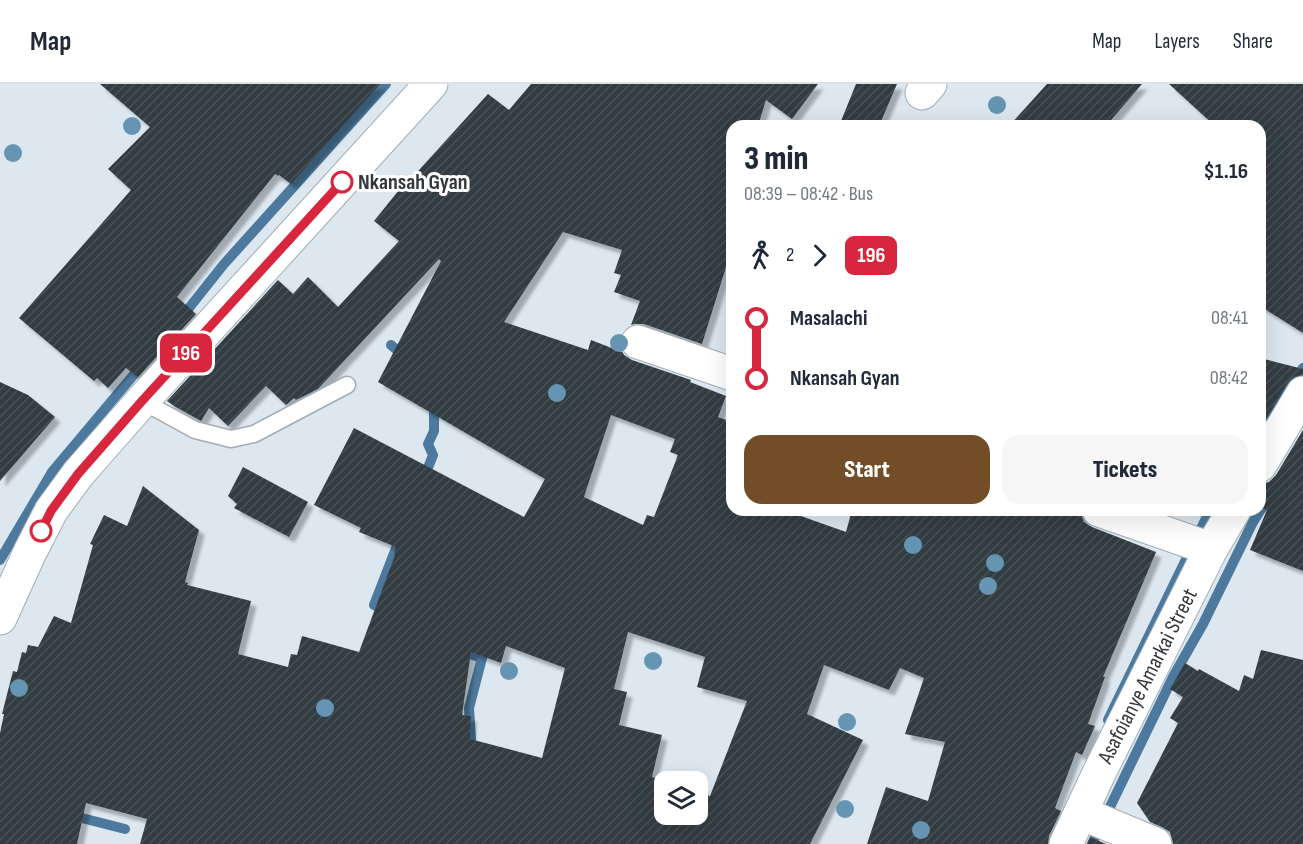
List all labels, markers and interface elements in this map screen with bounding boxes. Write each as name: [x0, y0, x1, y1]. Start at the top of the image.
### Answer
text: Map: [30, 25, 71, 58]
text: Map: [1092, 29, 1121, 54]
text: Layers: [1154, 29, 1200, 54]
text: Share: [1233, 29, 1273, 54]
text: 3 min: [744, 139, 808, 179]
text: $1.16: [1203, 158, 1248, 185]
place label: Nkansah Gyan: [358, 169, 467, 196]
marker: Nkansah Gyan: [331, 171, 353, 193]
text: 08:39 – 08:42 · Bus: [744, 182, 873, 206]
icon: walk: [744, 239, 777, 272]
icon: forward: [803, 239, 836, 272]
text: 2: [786, 243, 794, 267]
text: 196: [857, 243, 885, 268]
text: Masalachi: [790, 305, 867, 332]
text: 08:41: [1211, 306, 1248, 330]
line badge: 196: [152, 334, 220, 372]
text: 196: [172, 341, 200, 366]
text: Nkansah Gyan: [790, 365, 899, 392]
text: 08:42: [1210, 366, 1248, 390]
button: Start: [744, 435, 990, 504]
button: Tickets: [1002, 435, 1248, 504]
unlabelled marker: [30, 520, 52, 542]
street label: Asafoianye Amarkai Street: [1092, 584, 1204, 769]
map controls: [654, 771, 708, 825]
button: layers: [654, 771, 708, 825]

